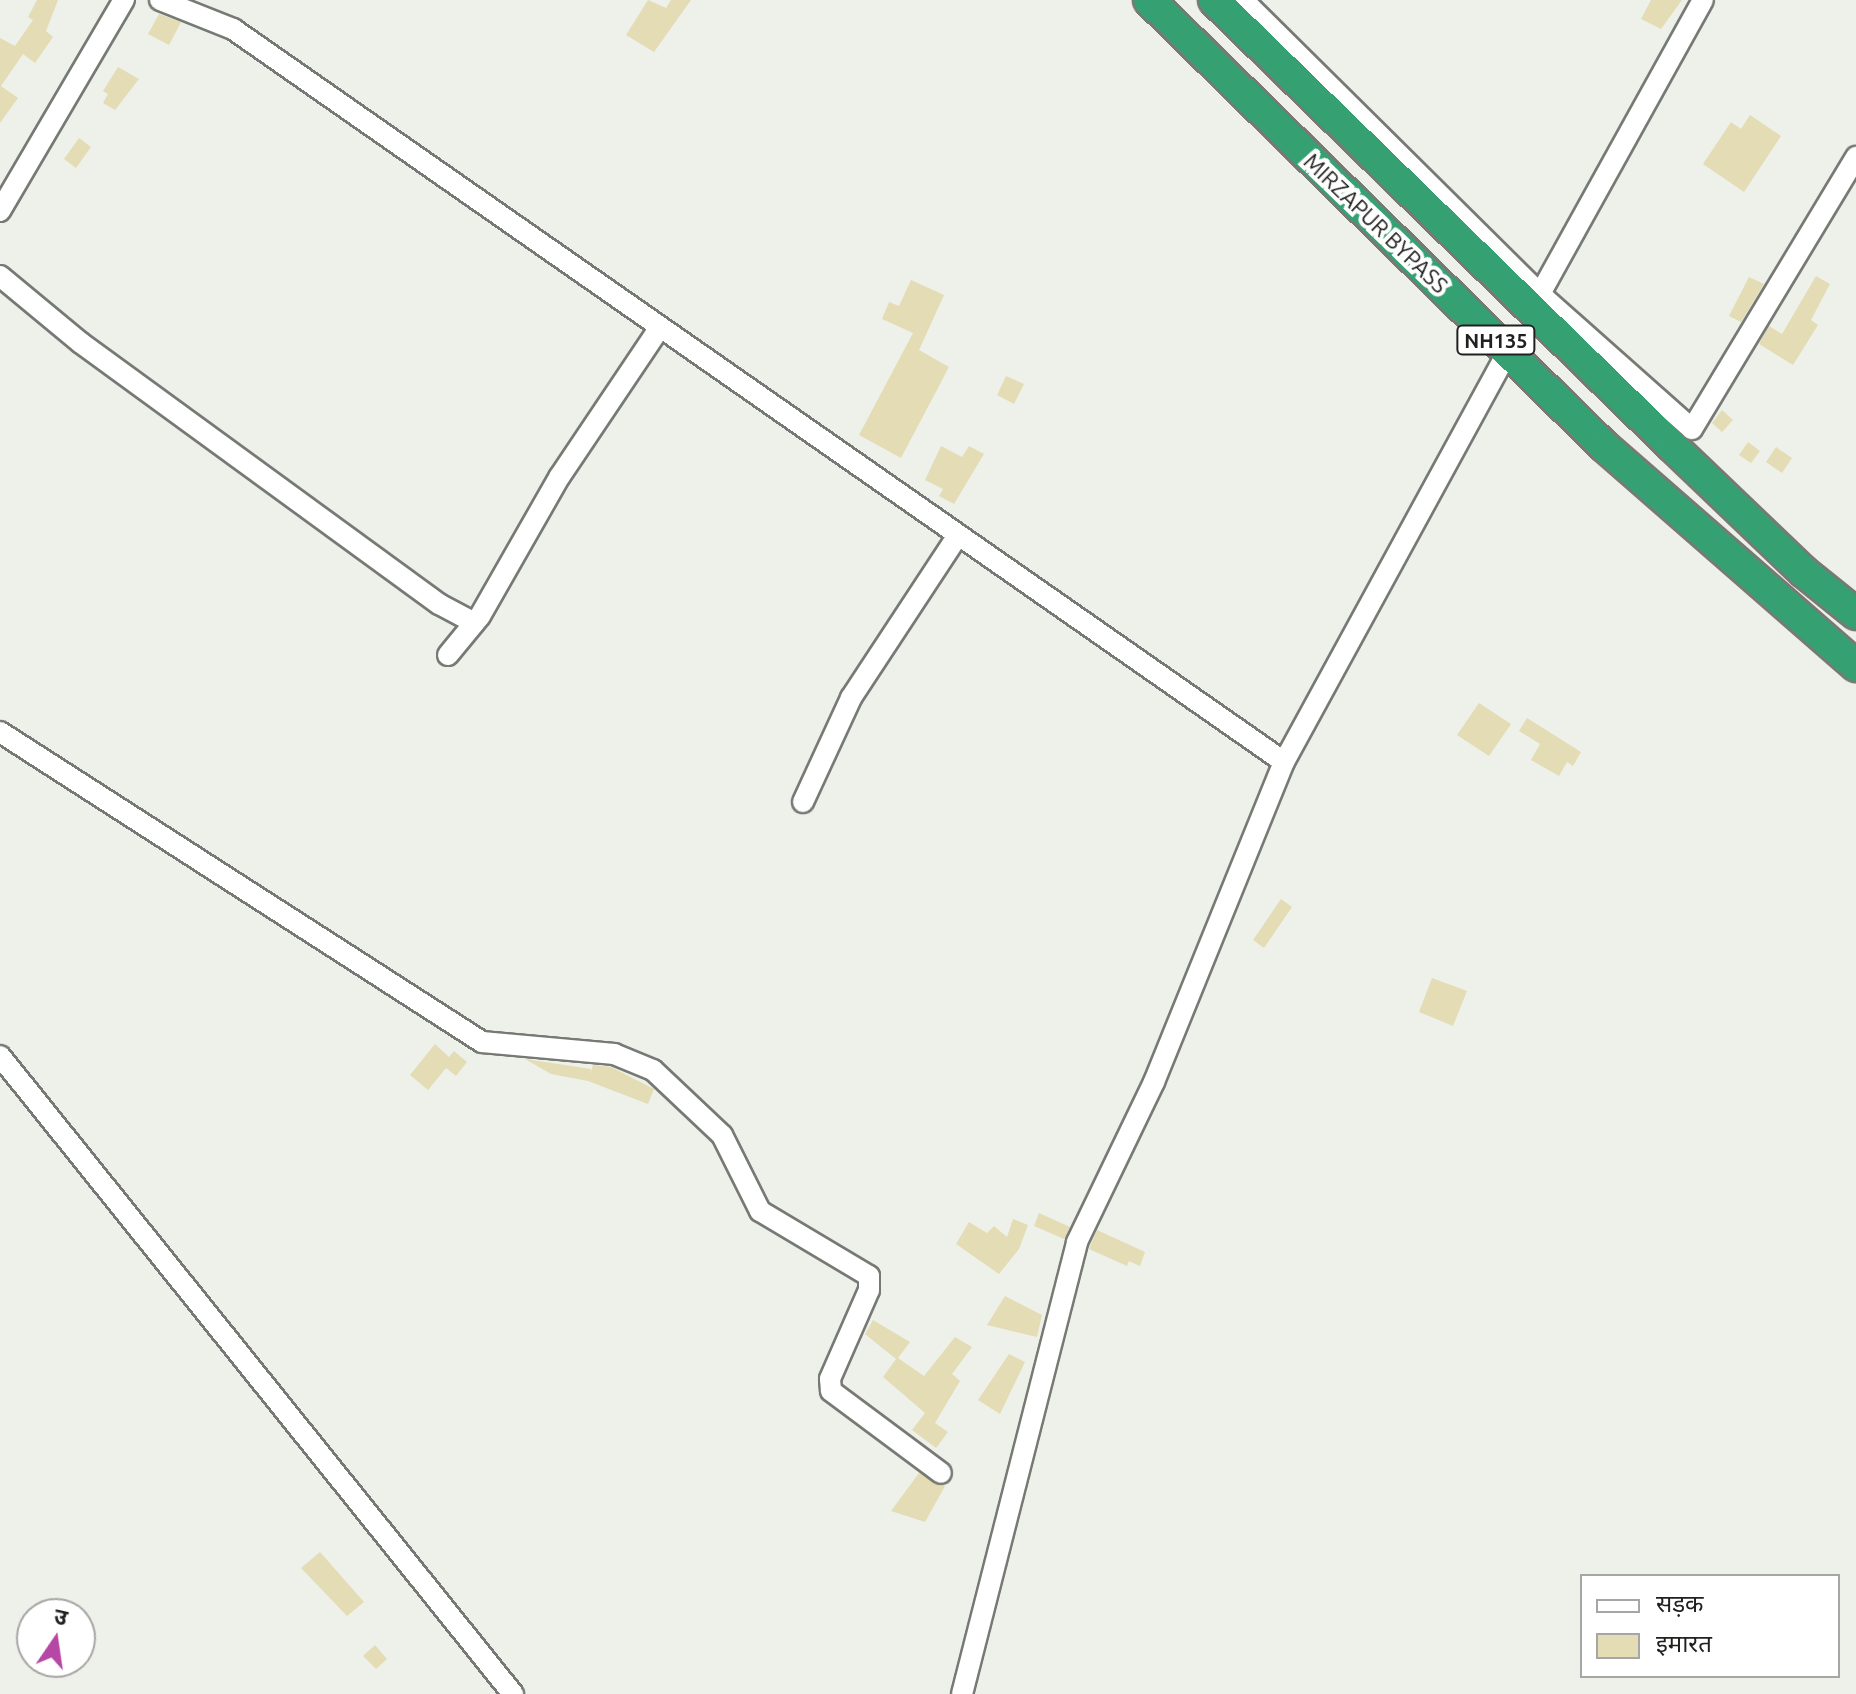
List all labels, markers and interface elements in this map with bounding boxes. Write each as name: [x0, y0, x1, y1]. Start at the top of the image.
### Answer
street label: MIRZAPUR BYPASS: [1299, 148, 1453, 298]
road number: NH135: [1456, 324, 1536, 356]
legend: [1580, 1574, 1840, 1678]
text: सड़क: [1656, 1590, 1704, 1617]
north arrow: [16, 1598, 96, 1678]
text: उ: [52, 1602, 70, 1630]
text: इमारत: [1656, 1630, 1712, 1657]

